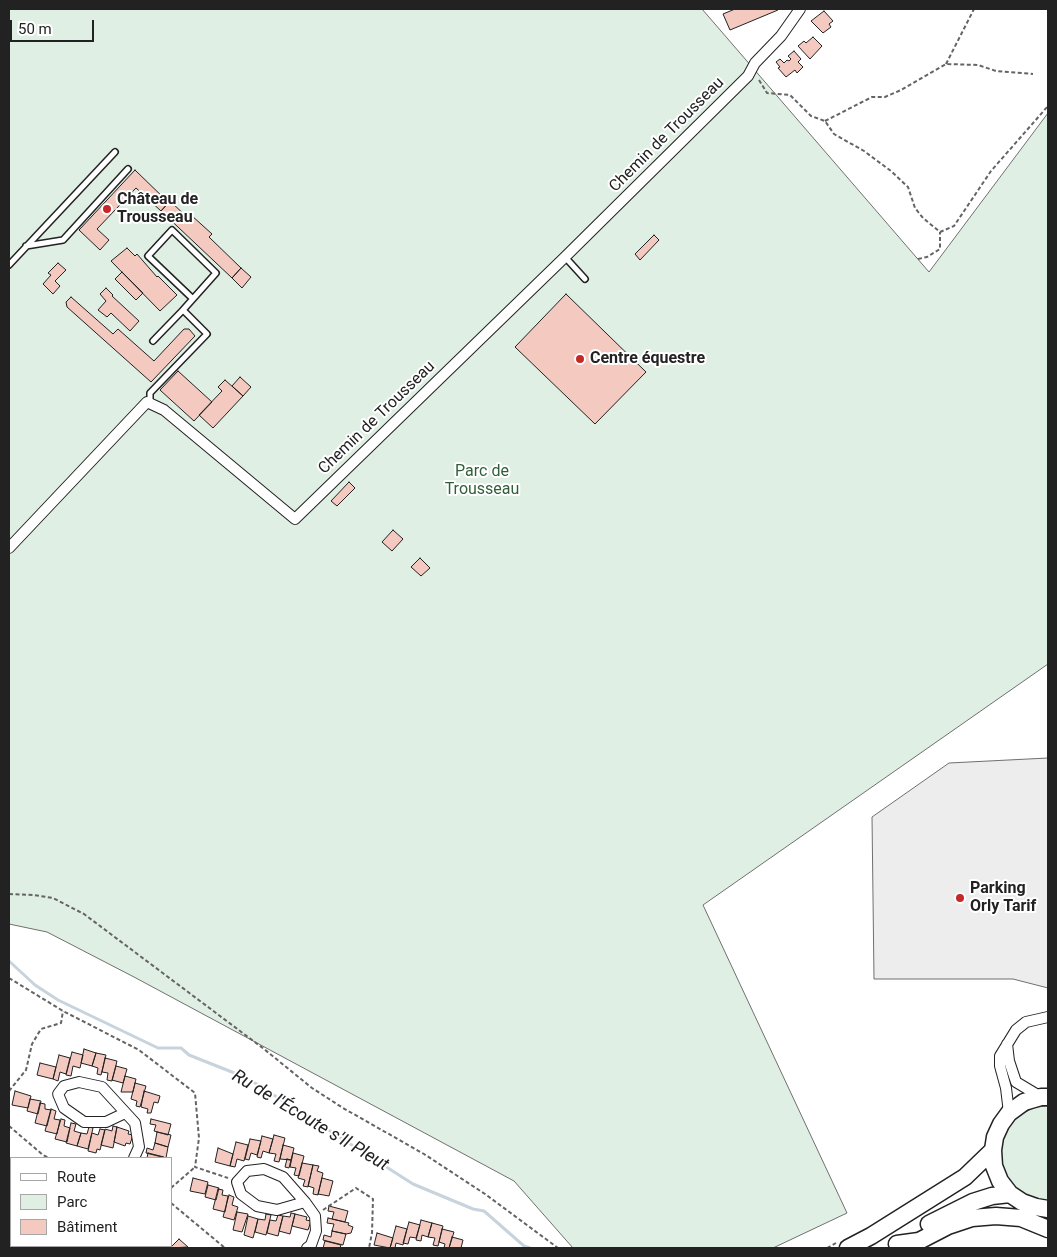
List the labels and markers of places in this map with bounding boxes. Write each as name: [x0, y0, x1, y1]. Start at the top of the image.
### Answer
place label: Château de Trousseau: [117, 190, 198, 228]
marker: Château de Trousseau: [101, 203, 113, 215]
place label: Centre équestre: [590, 349, 705, 369]
marker: Centre équestre: [574, 353, 586, 365]
place label: Parking Orly Tarif: [970, 879, 1036, 917]
marker: Parking Orly Tarif: [954, 892, 966, 904]

